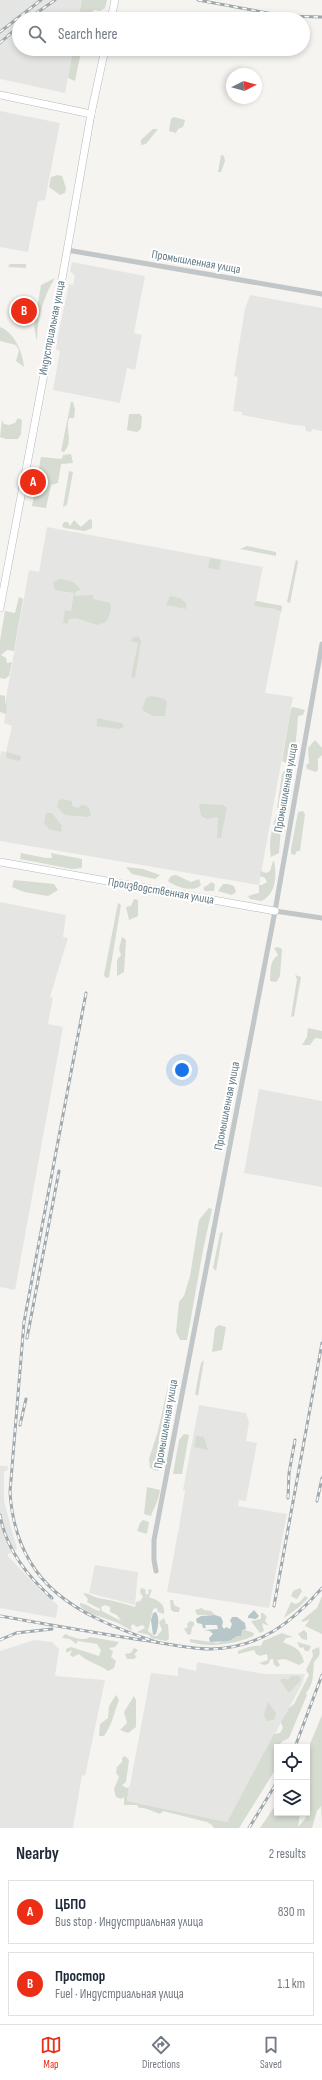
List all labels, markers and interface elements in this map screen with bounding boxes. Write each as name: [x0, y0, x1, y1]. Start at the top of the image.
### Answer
search box: [12, 12, 310, 56]
icon: search: [26, 23, 48, 45]
text: Search here: [58, 25, 118, 44]
north arrow: [226, 68, 262, 104]
street label: Промышленная улица: [150, 247, 242, 277]
street label: Индустриальная улица: [35, 279, 69, 377]
pin: B: [11, 296, 37, 326]
pin: A: [20, 467, 46, 497]
street label: Промышленная улица: [271, 742, 301, 834]
street label: Производственная улица: [107, 874, 215, 908]
your location: [172, 1060, 192, 1080]
street label: Промышленная улица: [211, 1060, 243, 1152]
street label: Промышленная улица: [151, 1378, 181, 1470]
map controls: [274, 1744, 310, 1816]
button: locate: [274, 1744, 310, 1780]
button: layers: [274, 1780, 310, 1816]
text: Nearby: [16, 1844, 59, 1864]
text: 2 results: [269, 1846, 306, 1862]
text: ЦБПО: [55, 1895, 86, 1914]
text: A: [27, 1904, 33, 1920]
text: 830 m: [278, 1904, 305, 1920]
text: Bus stop · Индустриальная улица: [55, 1914, 203, 1930]
text: Простор: [55, 1967, 105, 1986]
text: B: [27, 1976, 33, 1992]
text: 1.1 km: [278, 1976, 305, 1992]
text: Fuel · Индустриальная улица: [55, 1986, 184, 2002]
tab: Map: [40, 2034, 62, 2071]
tab: Directions: [142, 2034, 180, 2071]
tab: Saved: [260, 2034, 282, 2071]

